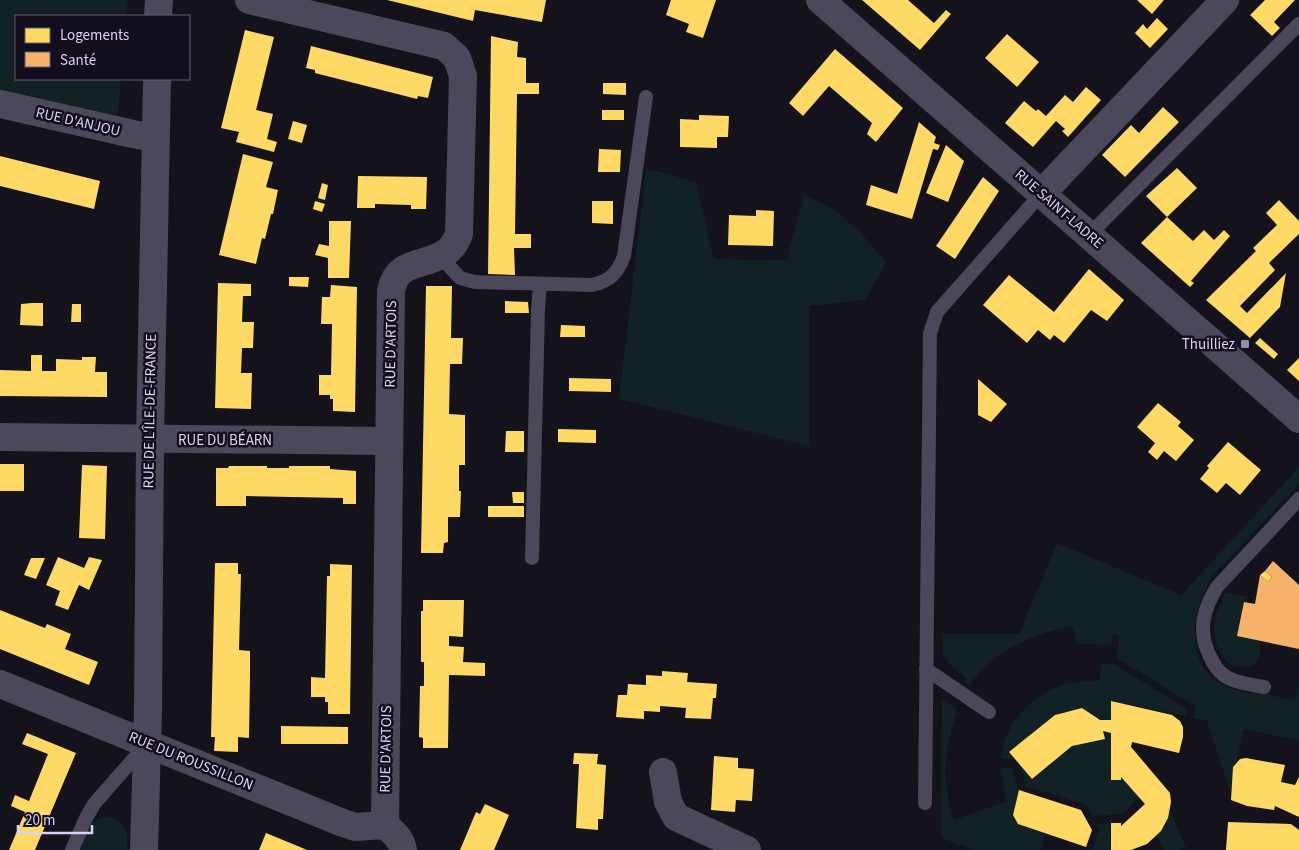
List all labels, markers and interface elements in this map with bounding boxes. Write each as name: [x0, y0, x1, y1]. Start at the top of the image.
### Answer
legend: [15, 15, 190, 80]
text: Logements: [60, 25, 129, 46]
text: Santé: [60, 50, 96, 71]
street label: RUE D'ANJOU: [34, 102, 122, 142]
street label: RUE SAINT-LADRE: [1010, 164, 1108, 254]
street label: RUE D'ARTOIS: [380, 300, 402, 388]
street label: RUE DE L'ÎLE-DE-FRANCE: [138, 333, 162, 489]
place label: Thuilliez: [1182, 334, 1235, 355]
marker: Thuilliez: [1239, 338, 1251, 350]
street label: RUE DU BÉARN: [178, 430, 272, 451]
street label: RUE D'ARTOIS: [375, 705, 397, 793]
street label: RUE DU ROUSSILLON: [126, 726, 256, 796]
scale bar: [18, 802, 91, 834]
text: 20 m: [25, 810, 55, 831]

